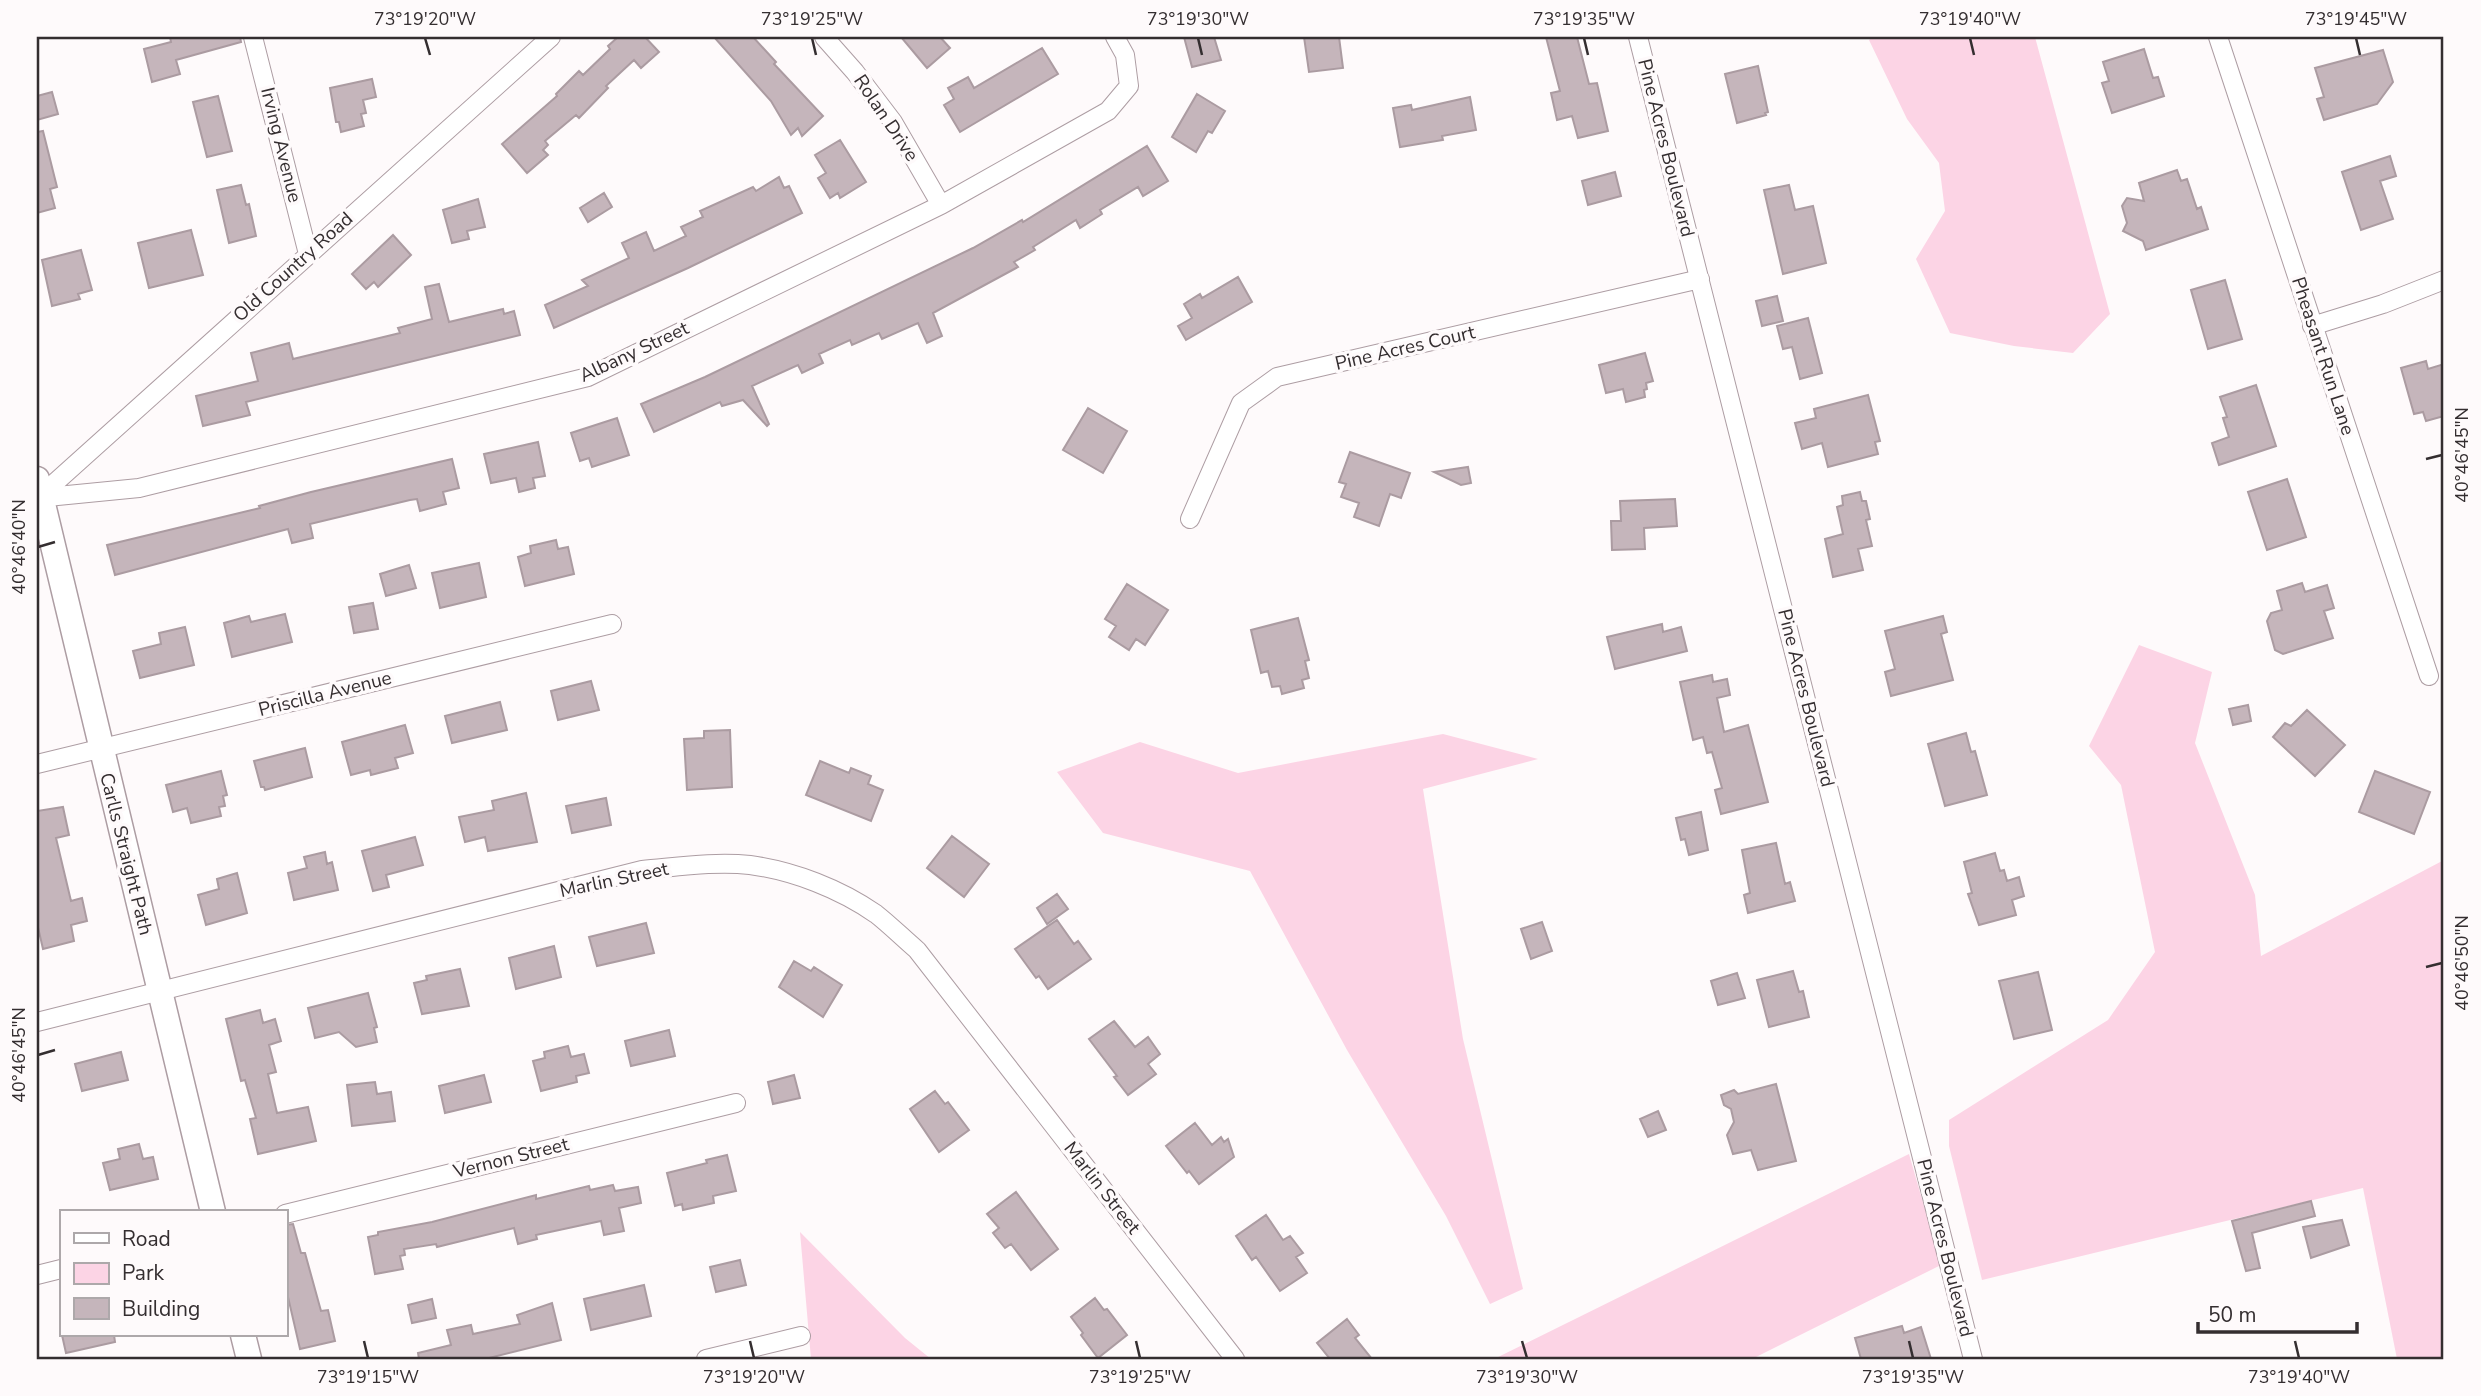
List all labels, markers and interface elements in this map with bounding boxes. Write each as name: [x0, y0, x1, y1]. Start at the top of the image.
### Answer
text: 73°19'20"W: [374, 7, 476, 31]
text: 73°19'25"W: [761, 7, 863, 31]
text: 73°19'30"W: [1147, 7, 1249, 31]
text: 73°19'35"W: [1533, 7, 1635, 31]
text: 73°19'40"W: [1919, 7, 2021, 31]
text: 73°19'45"W: [2305, 7, 2407, 31]
street label: Pine Acres Boulevard: [1631, 56, 1701, 240]
street label: Rolan Drive: [847, 69, 925, 167]
street label: Irving Avenue: [254, 85, 308, 205]
street label: Old Country Road: [227, 206, 359, 328]
street label: Pheasant Run Lane: [2285, 274, 2361, 438]
street label: Albany Street: [575, 315, 693, 389]
street label: Pine Acres Court: [1332, 319, 1478, 377]
text: 40°46'45"N: [2450, 407, 2474, 503]
text: 40°46'40"N: [7, 499, 31, 595]
street label: Pine Acres Boulevard: [1771, 606, 1841, 790]
street label: Priscilla Avenue: [256, 665, 394, 723]
street label: Carlls Straight Path: [93, 770, 159, 938]
street label: Marlin Street: [557, 856, 671, 904]
text: 40°46'50"N: [2450, 915, 2474, 1011]
text: 40°46'45"N: [7, 1007, 31, 1103]
street label: Vernon Street: [450, 1131, 572, 1185]
street label: Marlin Street: [1058, 1136, 1147, 1240]
street label: Pine Acres Boulevard: [1910, 1156, 1980, 1340]
legend: [60, 1210, 287, 1336]
text: Road: [122, 1225, 171, 1253]
text: Park: [122, 1259, 164, 1287]
scale bar: [2198, 1291, 2357, 1335]
text: Building: [122, 1295, 200, 1323]
text: 50 m: [2208, 1301, 2257, 1329]
text: 73°19'15"W: [317, 1365, 419, 1389]
text: 73°19'20"W: [703, 1365, 805, 1389]
text: 73°19'25"W: [1089, 1365, 1191, 1389]
text: 73°19'30"W: [1476, 1365, 1578, 1389]
text: 73°19'35"W: [1862, 1365, 1964, 1389]
text: 73°19'40"W: [2248, 1365, 2350, 1389]

